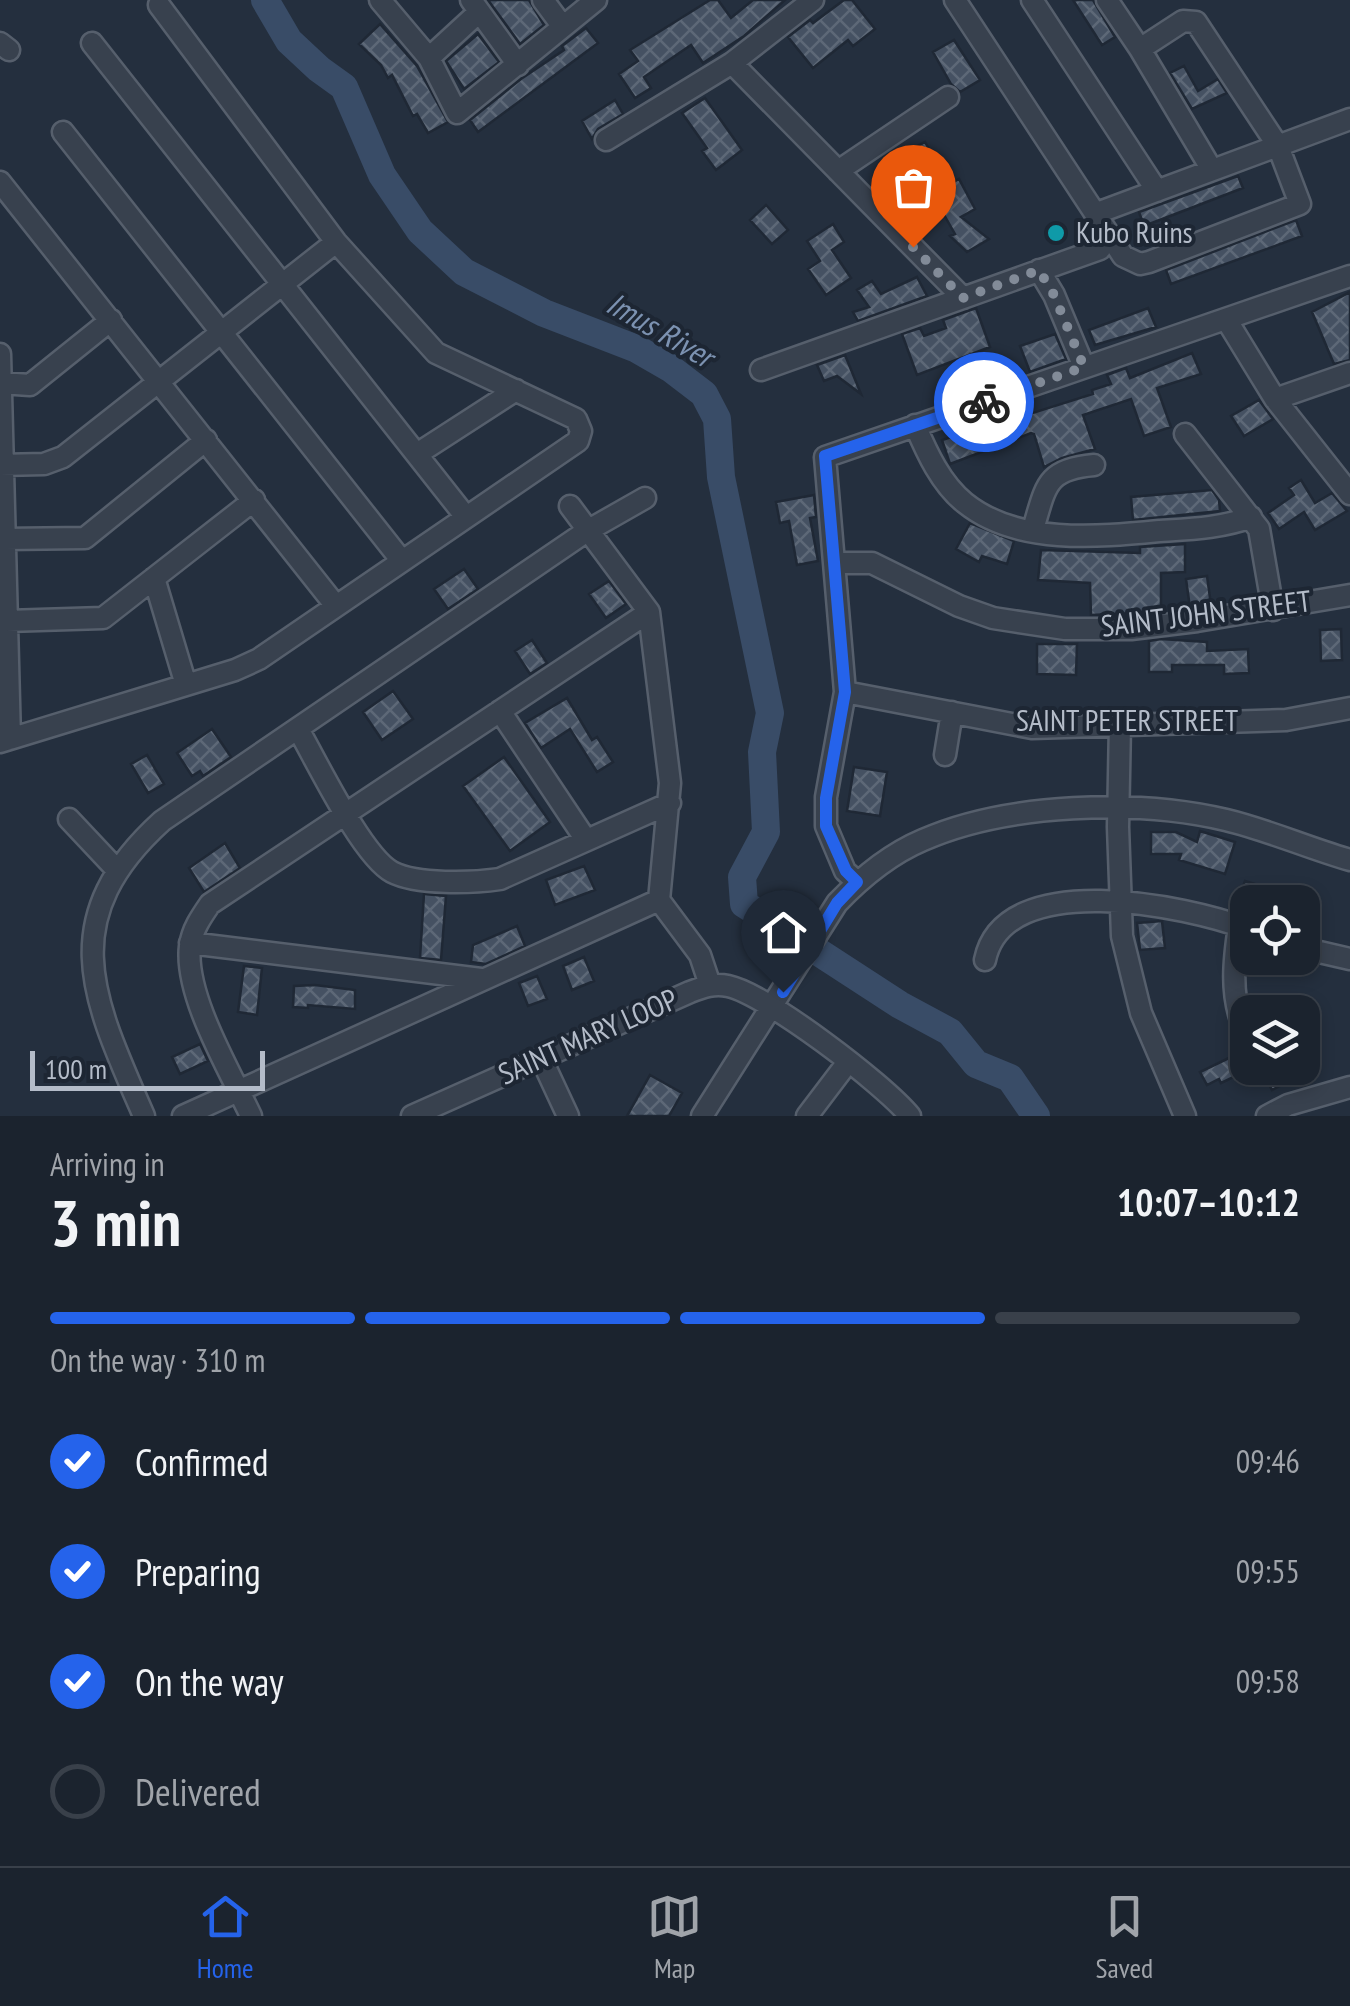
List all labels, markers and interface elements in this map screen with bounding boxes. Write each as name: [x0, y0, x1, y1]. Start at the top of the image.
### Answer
pin: [871, 145, 956, 248]
icon: bag: [886, 160, 941, 215]
place label: Kubo Ruins: [1076, 212, 1193, 251]
marker: Kubo Ruins: [1045, 222, 1067, 244]
water label: Imus River: [600, 282, 725, 379]
courier: [934, 352, 1034, 452]
icon: bike: [957, 375, 1012, 430]
street label: SAINT JOHN STREET: [1099, 580, 1313, 645]
street label: SAINT PETER STREET: [1016, 700, 1238, 739]
map controls: [1230, 885, 1320, 1085]
button: locate: [1230, 885, 1320, 975]
pin: [741, 890, 826, 993]
icon: home: [756, 905, 811, 960]
street label: SAINT MARY LOOP: [492, 979, 683, 1092]
button: layers: [1230, 995, 1320, 1085]
scale bar: [30, 1046, 265, 1090]
text: 100 m: [45, 1050, 107, 1087]
text: Arriving in: [50, 1143, 165, 1185]
text: 10:07–10:12: [1117, 1177, 1300, 1226]
text: 3 min: [50, 1180, 181, 1264]
text: On the way · 310 m: [50, 1339, 265, 1381]
icon: check: [50, 1434, 105, 1489]
text: Confirmed: [135, 1437, 268, 1486]
text: 09:46: [1236, 1440, 1300, 1482]
icon: check: [50, 1544, 105, 1599]
text: Preparing: [135, 1547, 261, 1596]
text: 09:55: [1236, 1550, 1300, 1592]
icon: check: [50, 1654, 105, 1709]
text: On the way: [135, 1657, 283, 1706]
text: 09:58: [1236, 1660, 1300, 1702]
text: Delivered: [135, 1767, 261, 1816]
tab: Home: [197, 1889, 254, 1986]
tab: Map: [647, 1889, 702, 1986]
tab: Saved: [1096, 1889, 1153, 1986]

